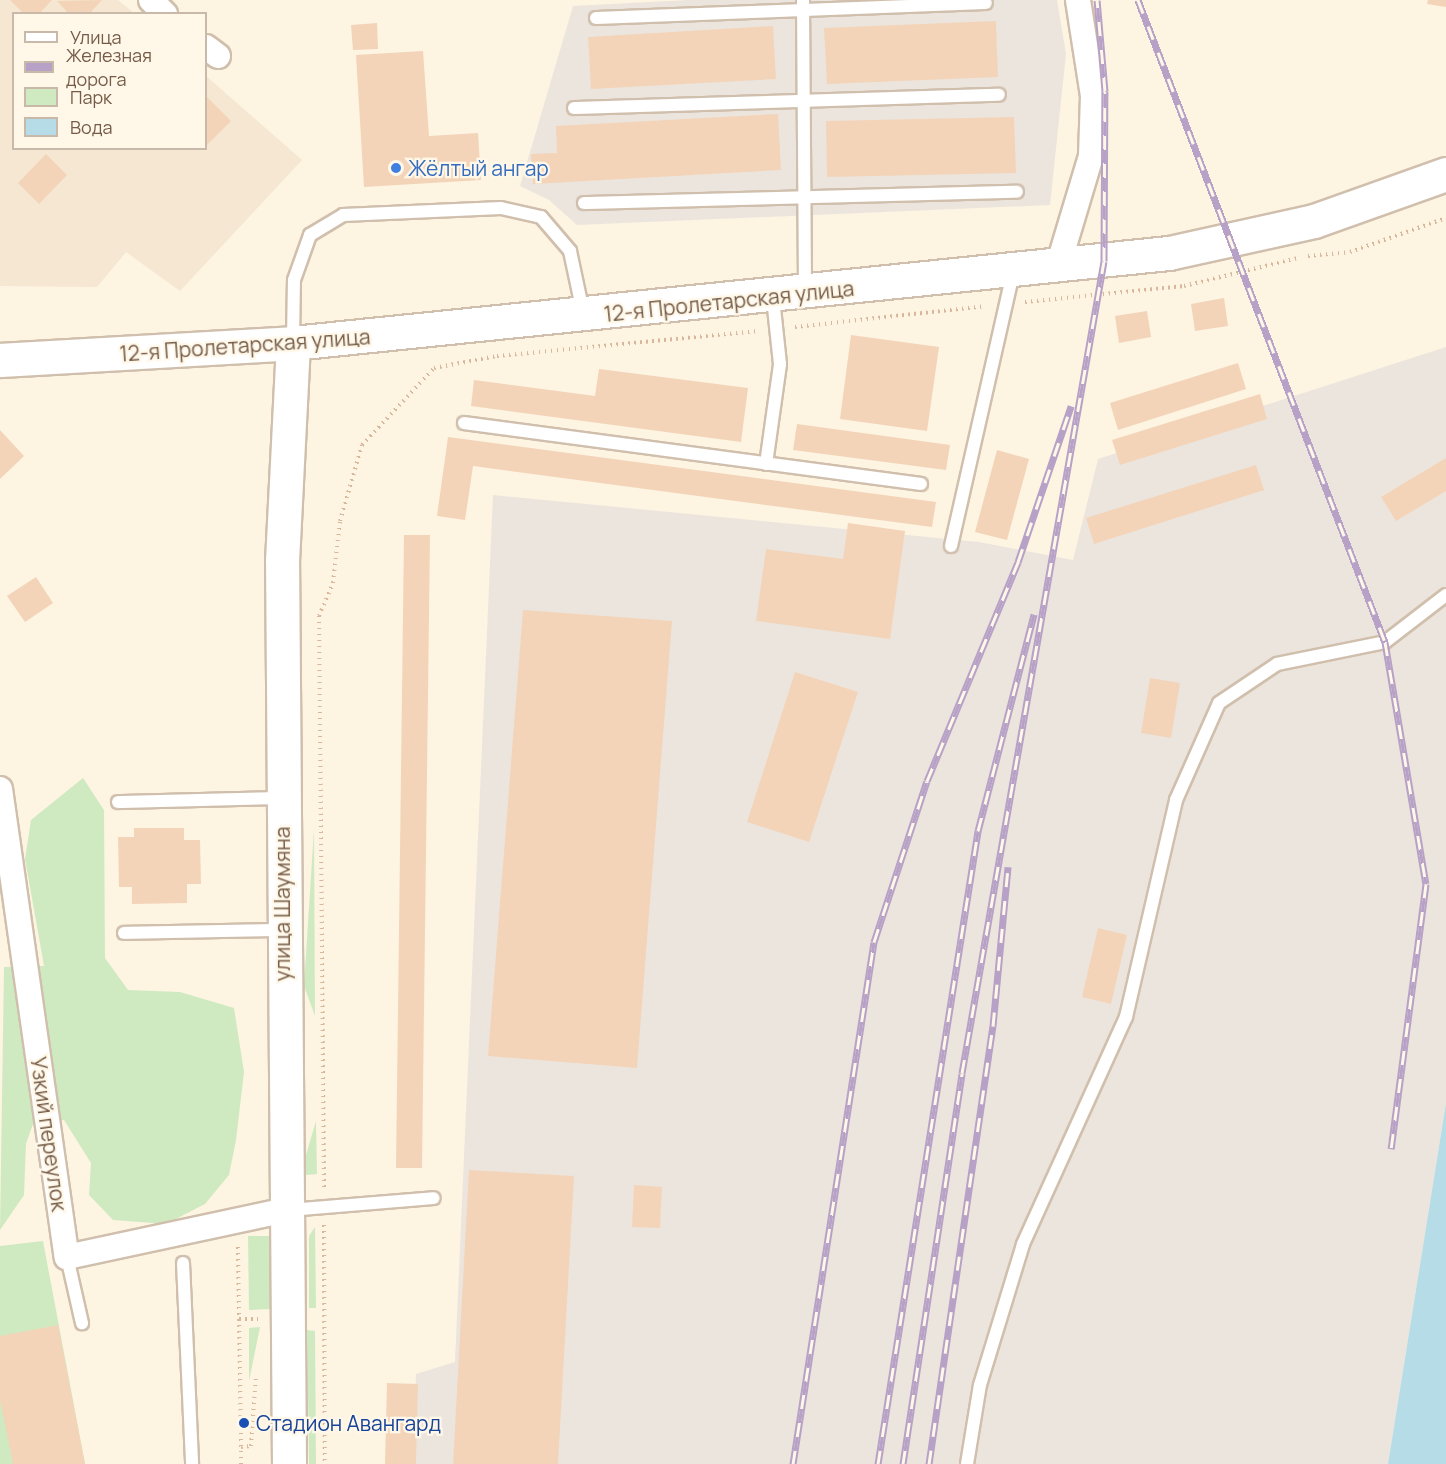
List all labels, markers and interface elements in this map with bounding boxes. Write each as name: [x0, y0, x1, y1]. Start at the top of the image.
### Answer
legend: [12, 12, 207, 150]
text: Улица: [70, 25, 122, 49]
text: Железная дорога: [66, 43, 152, 91]
text: Парк: [70, 85, 112, 109]
text: Вода: [70, 115, 112, 139]
place label: Жёлтый ангар: [408, 155, 549, 181]
marker: Жёлтый ангар: [389, 161, 403, 175]
street label: 12-я Пролетарская улица: [603, 275, 855, 327]
street label: 12-я Пролетарская улица: [119, 324, 371, 366]
street label: улица Шаумяна: [269, 827, 295, 981]
street label: Узкий переулок: [26, 1055, 72, 1213]
place label: Стадион Авангард: [256, 1410, 441, 1436]
marker: Стадион Авангард: [237, 1416, 251, 1430]

